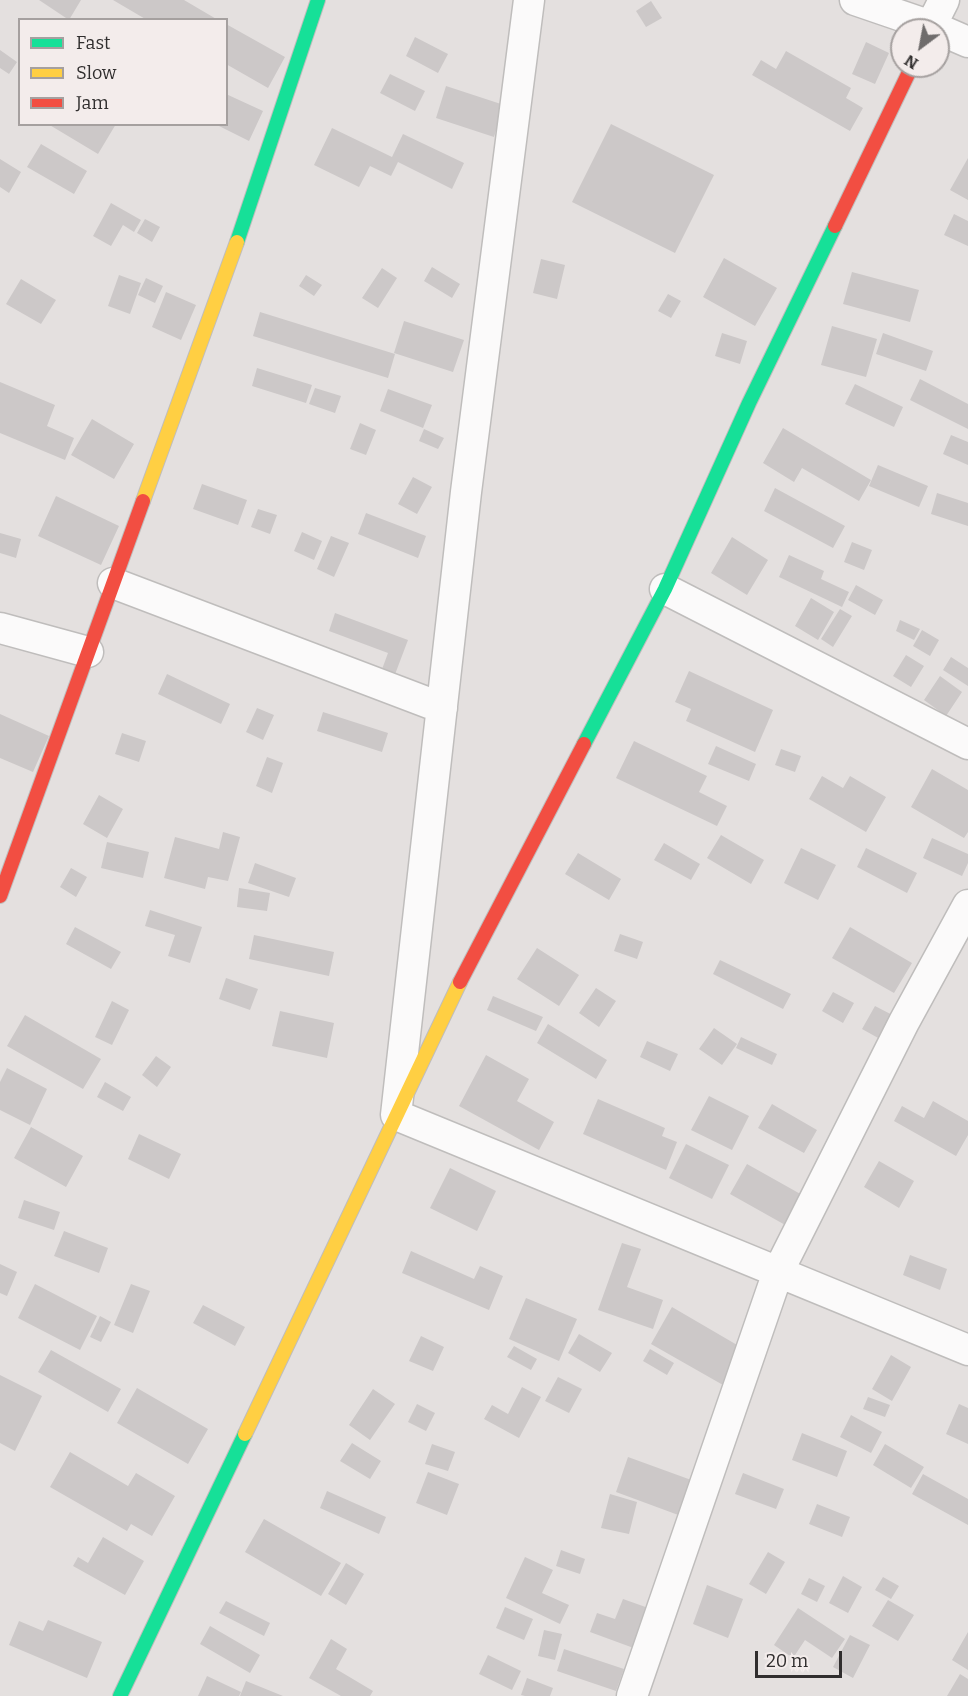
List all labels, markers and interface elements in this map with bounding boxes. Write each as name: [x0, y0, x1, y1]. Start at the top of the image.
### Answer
legend: [18, 18, 228, 126]
north arrow: [890, 18, 950, 78]
text: Fast: [76, 32, 111, 54]
text: N: [901, 51, 922, 73]
text: Slow: [76, 62, 116, 84]
text: Jam: [76, 92, 109, 114]
scale bar: [758, 1639, 845, 1677]
text: 20 m: [766, 1650, 808, 1672]

